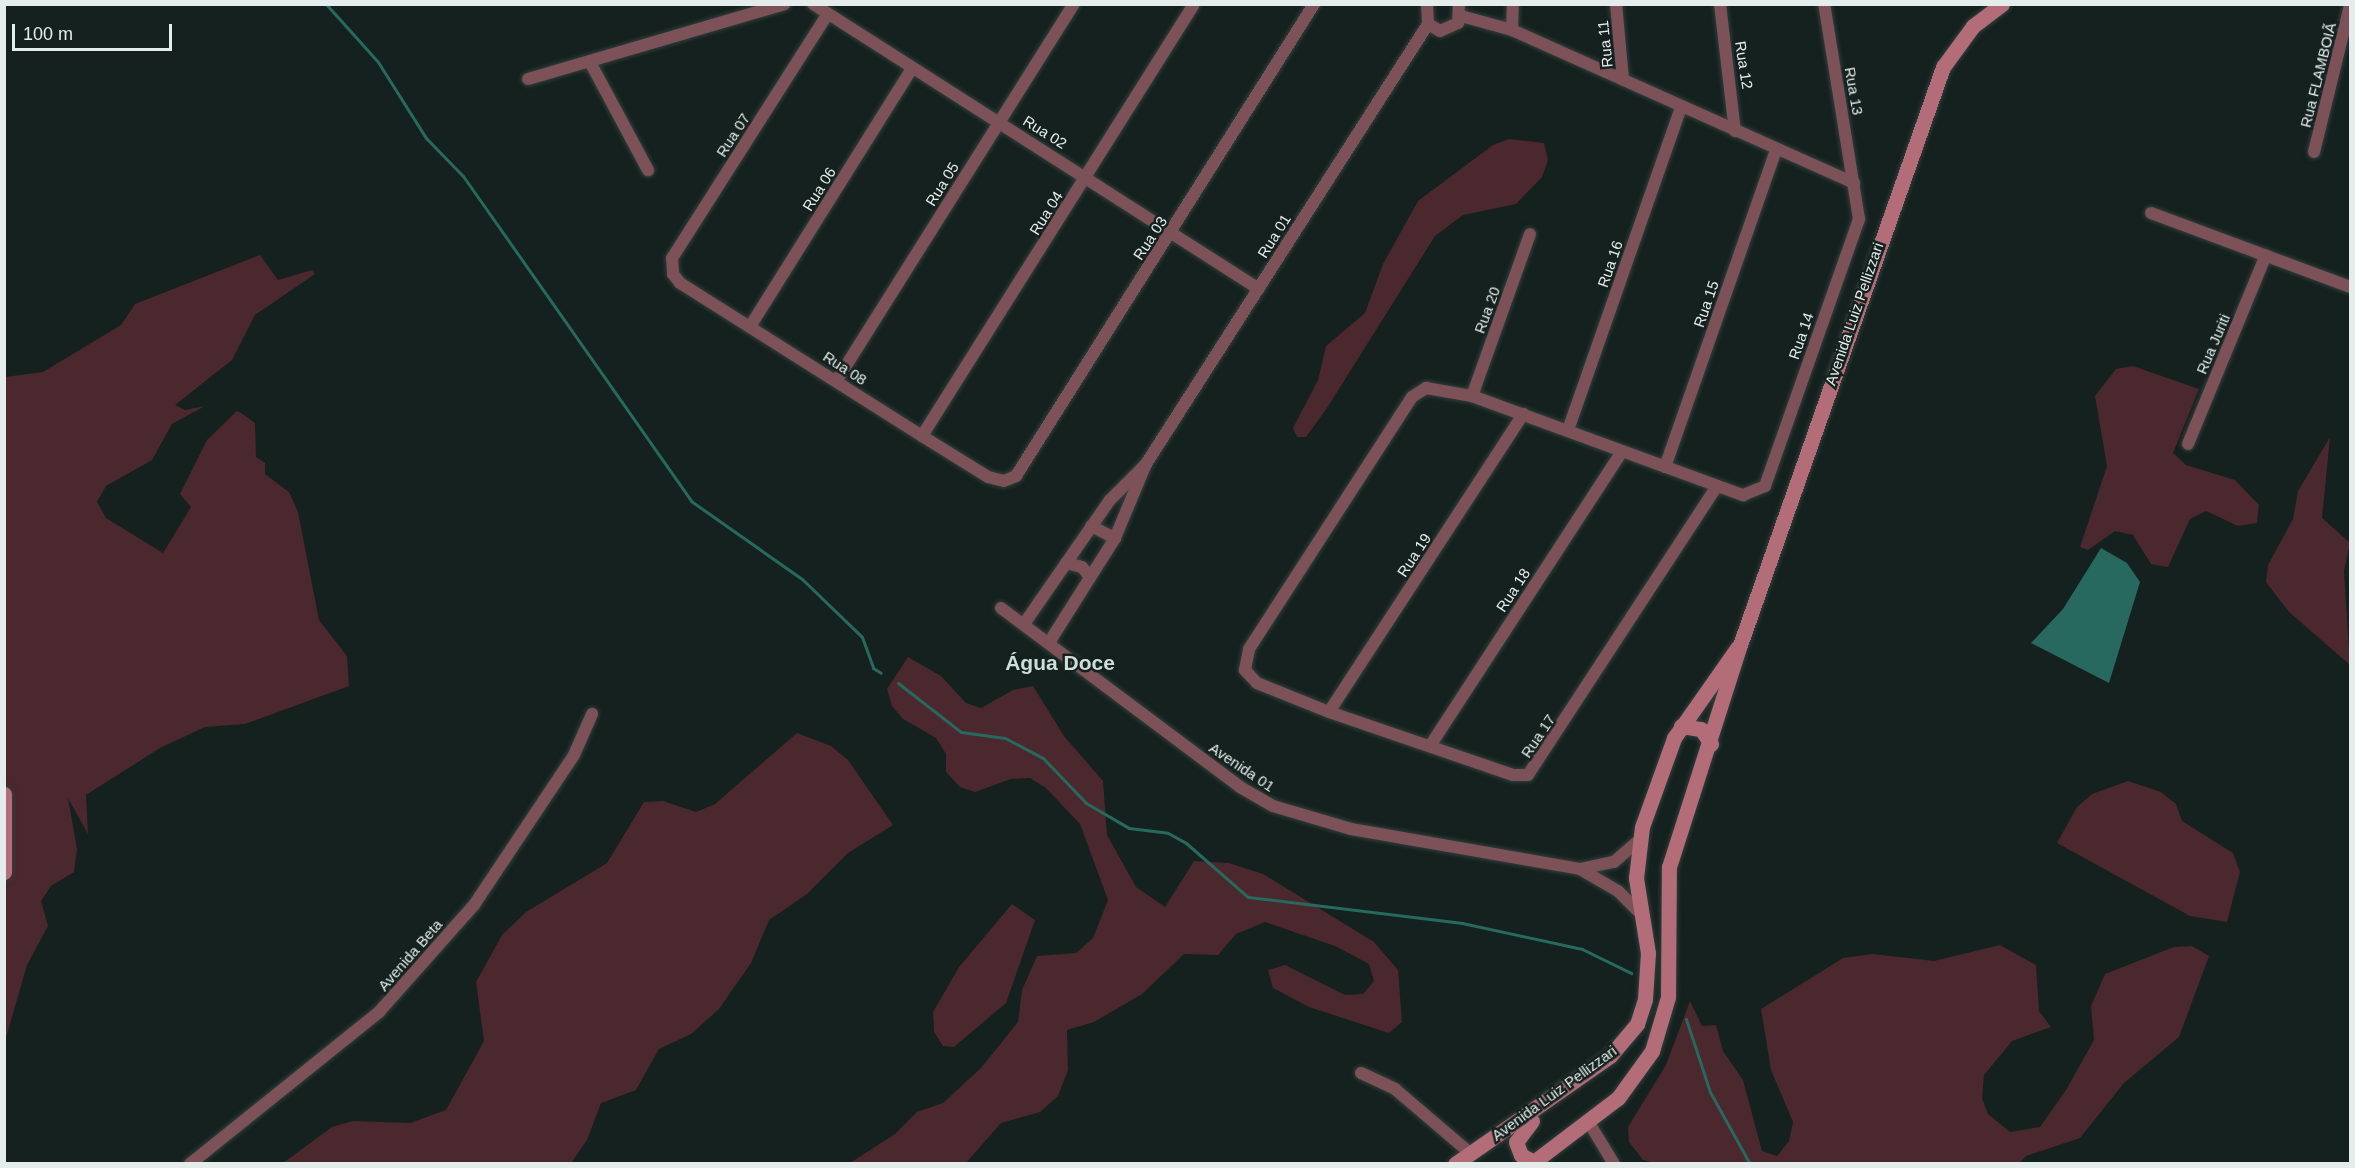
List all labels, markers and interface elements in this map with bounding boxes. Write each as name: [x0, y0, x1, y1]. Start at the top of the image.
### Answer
scale bar: [15, 12, 176, 50]
street label: Rua 11: [1594, 20, 1616, 68]
street label: Rua FLAMBOIÃ: [2296, 21, 2340, 129]
text: 100 m: [23, 24, 73, 44]
street label: Rua 12: [1731, 40, 1757, 90]
street label: Rua 13: [1841, 66, 1867, 116]
street label: Rua 07: [712, 110, 754, 160]
street label: Rua 02: [1020, 112, 1070, 152]
street label: Rua 05: [922, 159, 962, 209]
street label: Rua 06: [799, 164, 839, 214]
street label: Rua 04: [1026, 188, 1066, 238]
street label: Rua 01: [1254, 211, 1294, 261]
street label: Rua 03: [1129, 213, 1171, 263]
street label: Rua 16: [1594, 238, 1626, 290]
street label: Avenida Luiz Pellizzari: [1821, 240, 1887, 388]
street label: Rua 15: [1690, 278, 1722, 330]
street label: Rua 20: [1470, 284, 1504, 336]
street label: Rua 14: [1785, 310, 1817, 362]
street label: Rua Juriti: [2192, 311, 2234, 377]
street label: Rua 08: [820, 347, 870, 389]
street label: Rua 19: [1393, 530, 1435, 580]
street label: Rua 18: [1492, 565, 1534, 615]
district label: Água Doce: [1005, 650, 1115, 676]
street label: Rua 17: [1517, 711, 1559, 761]
street label: Avenida 01: [1206, 739, 1278, 795]
street label: Avenida Beta: [374, 916, 446, 994]
street label: Avenida Luiz Pellizzari: [1488, 1042, 1620, 1144]

